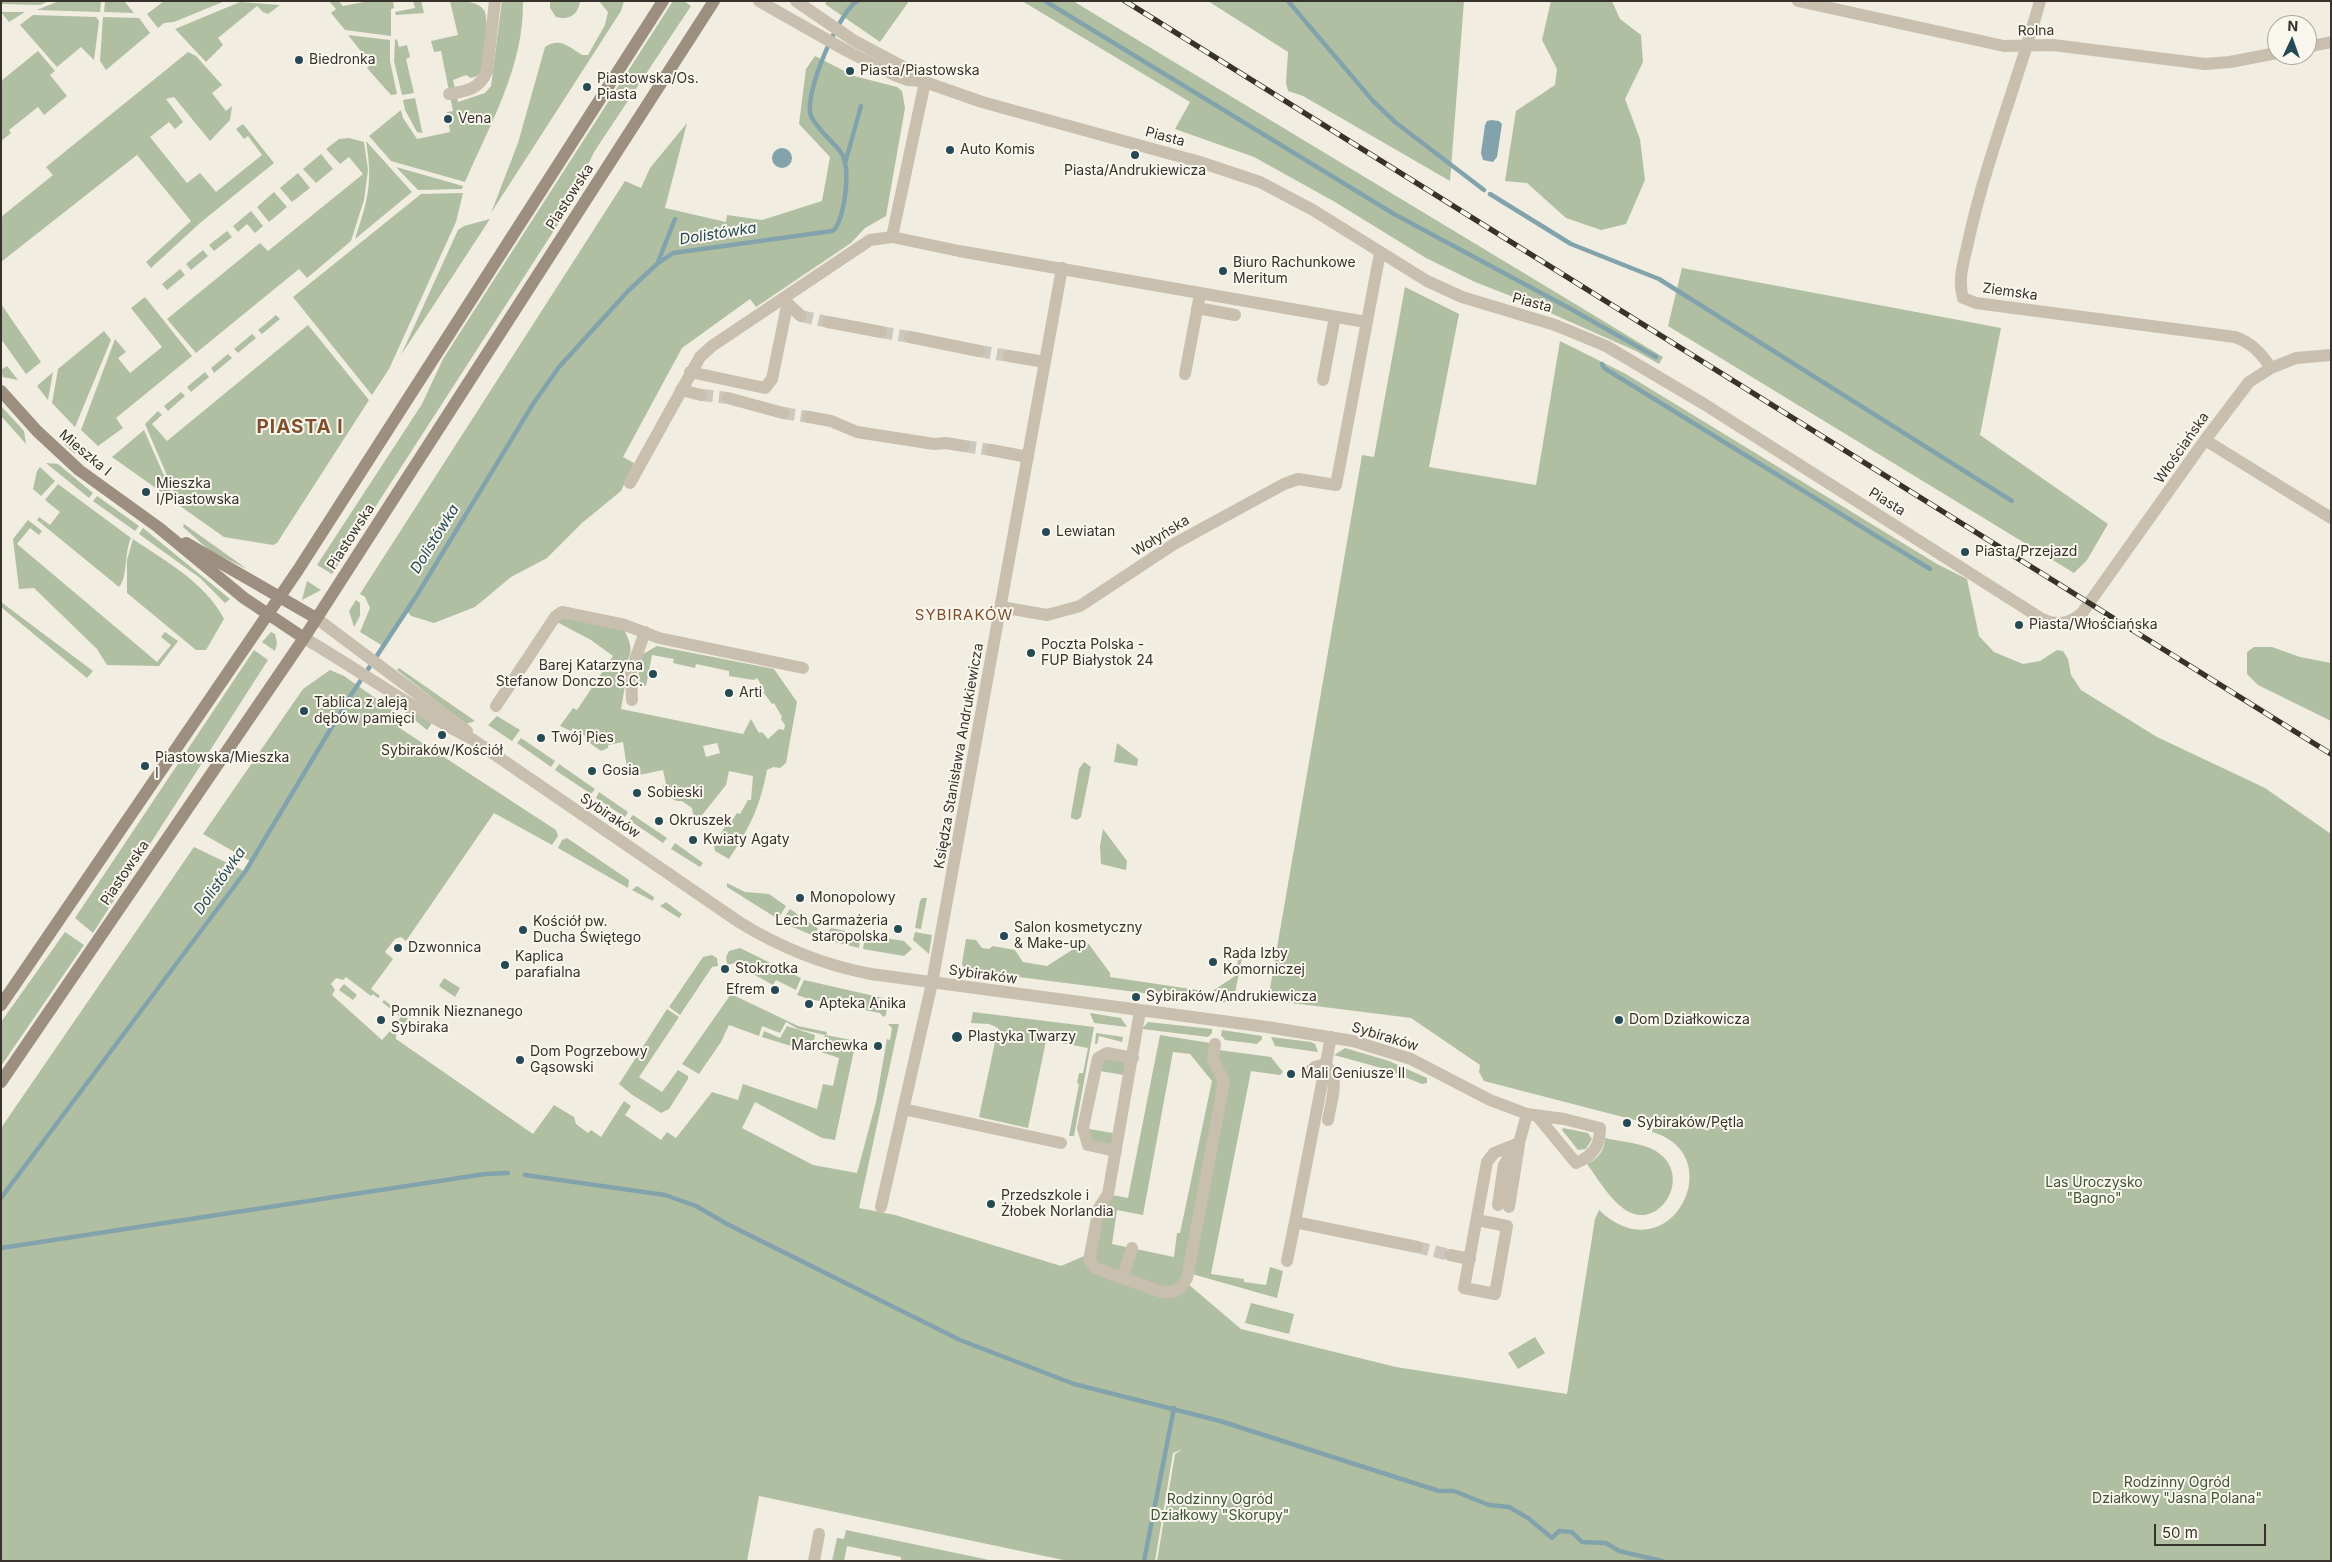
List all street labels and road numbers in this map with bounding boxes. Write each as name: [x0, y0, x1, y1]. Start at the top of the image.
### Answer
street label: Rolna: [2017, 22, 2055, 40]
street label: Piasta: [1143, 124, 1187, 150]
street label: Piastowska: [543, 161, 597, 233]
street label: Ziemska: [1981, 280, 2039, 304]
street label: Piasta: [1510, 290, 1554, 316]
street label: Włościańska: [2151, 409, 2213, 487]
street label: Mieszka I: [56, 426, 114, 480]
street label: Piasta: [1866, 484, 1908, 520]
street label: Piastowska: [324, 501, 378, 573]
street label: Wołyńska: [1129, 512, 1193, 560]
street label: Księdza Stanisława Andrukiewicza: [931, 642, 987, 870]
street label: Sybiraków: [577, 790, 643, 842]
street label: Piastowska: [97, 837, 153, 909]
street label: Sybiraków: [948, 962, 1018, 988]
street label: Sybiraków: [1350, 1019, 1420, 1055]

